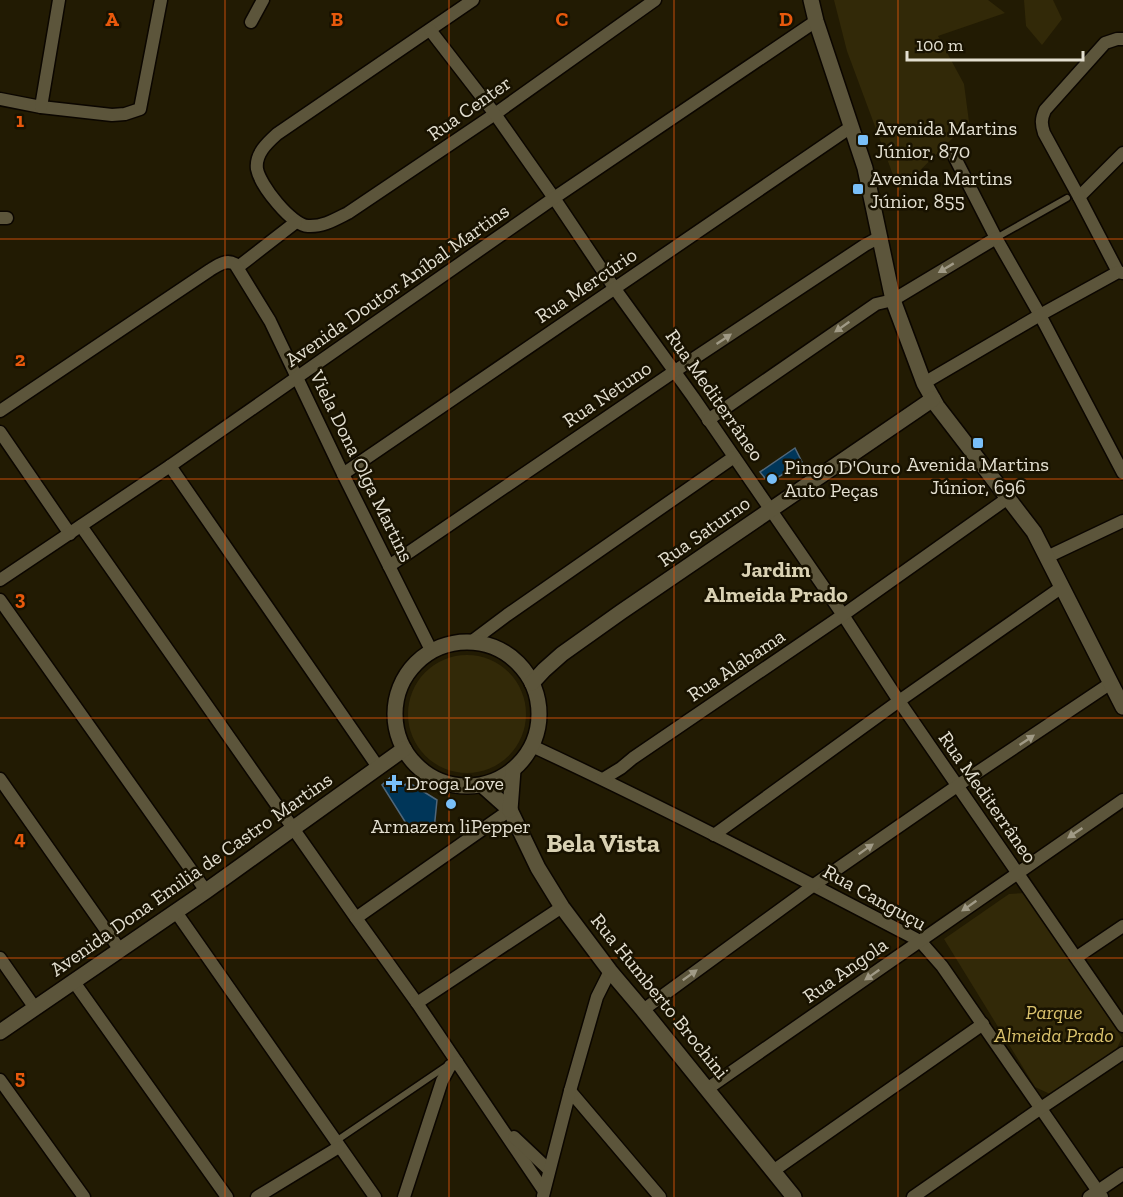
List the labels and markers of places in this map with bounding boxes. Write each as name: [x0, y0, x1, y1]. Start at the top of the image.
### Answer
place label: Avenida Martins Júnior, 870: [875, 116, 1017, 163]
marker: Avenida Martins Júnior, 870: [856, 133, 870, 147]
place label: Avenida Martins Júnior, 855: [870, 166, 1012, 213]
marker: Avenida Martins Júnior, 855: [851, 182, 865, 196]
marker: Avenida Martins Júnior, 696: [971, 436, 985, 450]
place label: Avenida Martins Júnior, 696: [907, 452, 1049, 499]
place label: Pingo D'Ouro Auto Peças: [784, 455, 901, 502]
marker: Pingo D'Ouro Auto Peças: [765, 472, 779, 486]
place label: Droga Love: [406, 771, 504, 795]
marker: Droga Love: [387, 776, 401, 790]
marker: Armazem liPepper: [444, 797, 458, 811]
place label: Armazem liPepper: [371, 814, 531, 838]

